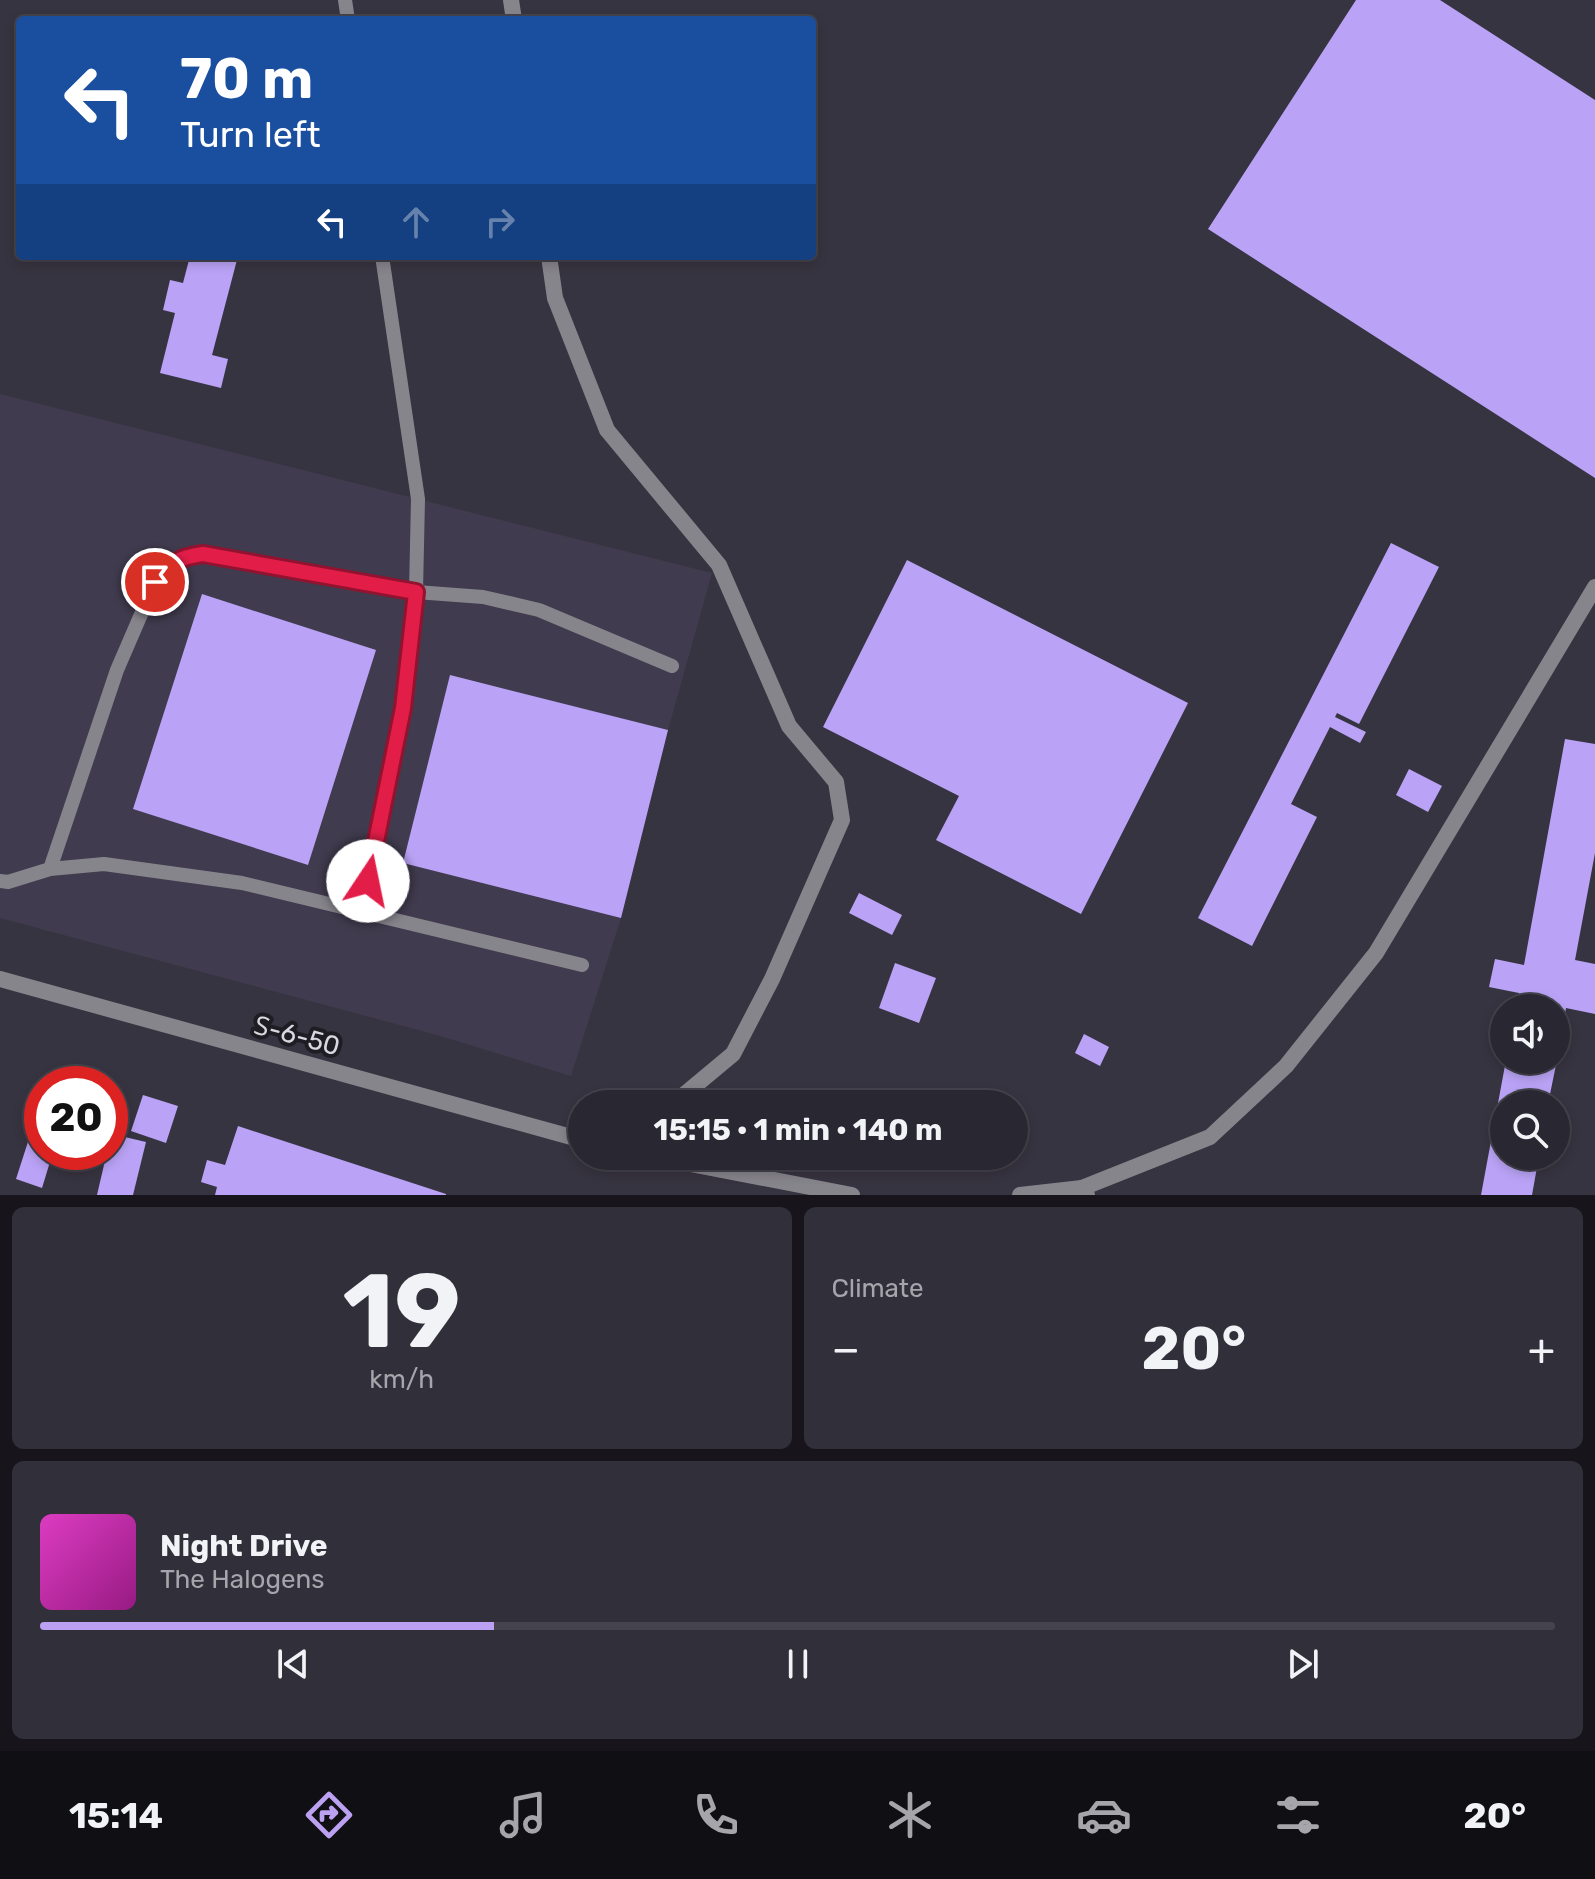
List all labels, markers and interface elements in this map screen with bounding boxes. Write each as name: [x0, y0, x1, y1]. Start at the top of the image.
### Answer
text: 70 m: [180, 46, 313, 112]
icon: left: [48, 48, 152, 152]
text: Turn left: [180, 113, 321, 156]
icon: left: [310, 200, 354, 244]
icon: ahead: [394, 200, 438, 244]
icon: right: [478, 200, 522, 244]
pin: [121, 548, 189, 616]
icon: arrive: [133, 560, 177, 604]
position arrow: [326, 839, 410, 923]
map controls: [1490, 994, 1570, 1170]
button: sound: [1490, 994, 1570, 1074]
street label: Տ-6-50: [251, 1010, 343, 1062]
speed limit sign: 20: [24, 1066, 128, 1170]
button: search: [1490, 1090, 1570, 1170]
text: 15:15 · 1 min · 140 m: [653, 1112, 943, 1148]
text: 19: [343, 1250, 461, 1373]
text: Climate: [832, 1273, 924, 1304]
text: 20°: [1142, 1313, 1246, 1384]
text: −: [832, 1323, 860, 1375]
text: +: [1528, 1323, 1555, 1375]
text: km/h: [369, 1364, 434, 1395]
text: Night Drive: [160, 1528, 328, 1564]
text: The Halogens: [160, 1564, 325, 1595]
icon: previous: [271, 1642, 315, 1686]
icon: pause: [776, 1642, 820, 1686]
icon: next: [1281, 1642, 1325, 1686]
icon: directions: [301, 1787, 357, 1843]
icon: music: [495, 1787, 551, 1843]
icon: phone: [688, 1787, 744, 1843]
icon: climate: [882, 1787, 938, 1843]
icon: car: [1076, 1787, 1132, 1843]
icon: filters: [1270, 1787, 1326, 1843]
text: 15:14: [69, 1794, 163, 1837]
text: 20°: [1463, 1794, 1526, 1837]

